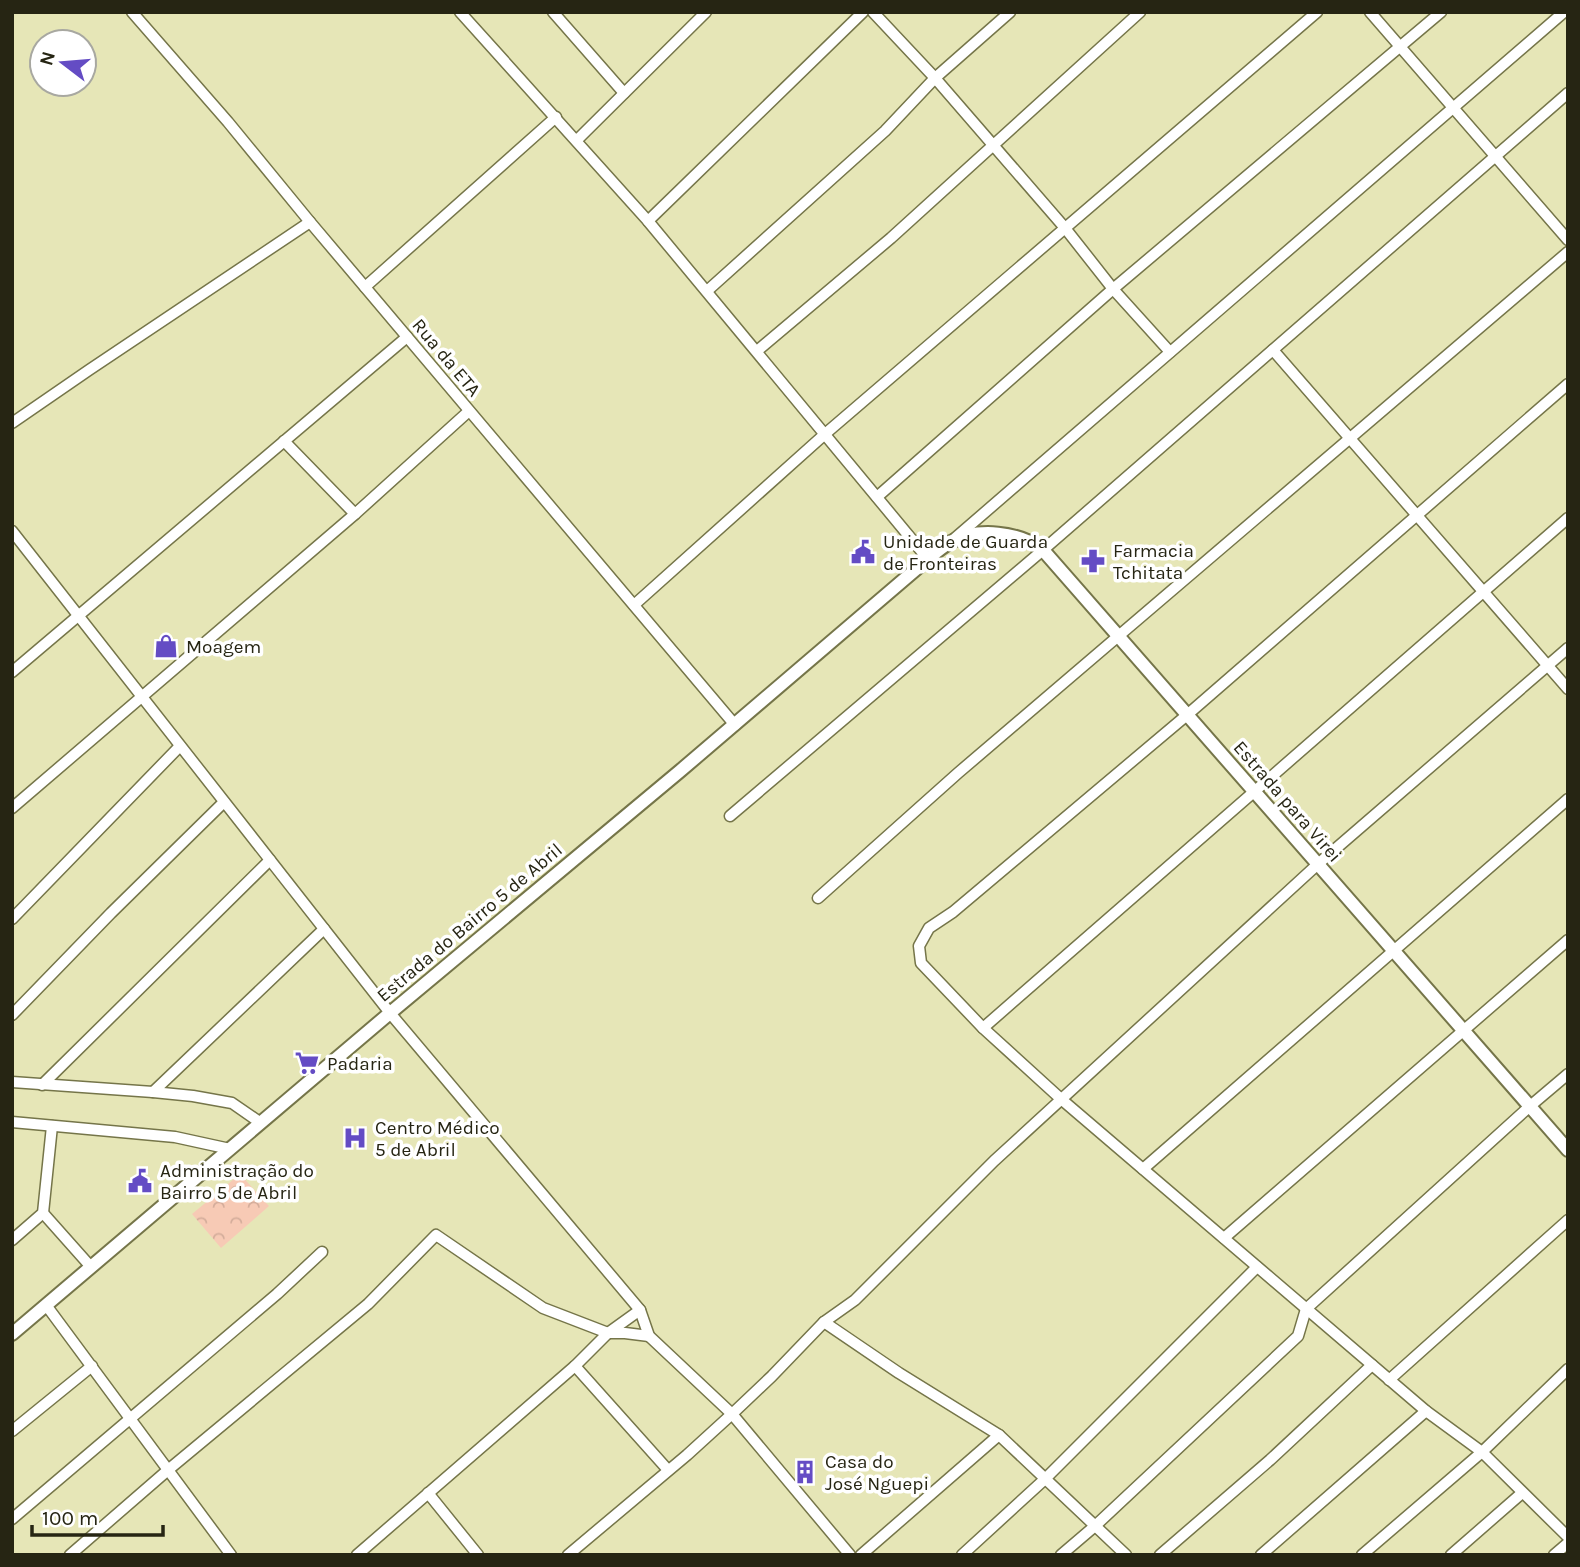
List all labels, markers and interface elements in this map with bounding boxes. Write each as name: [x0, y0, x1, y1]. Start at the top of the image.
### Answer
north arrow: [28, 28, 98, 98]
text: N: [35, 49, 60, 68]
street label: Rua da ETA: [407, 314, 485, 401]
place label: Unidade de Guarda de Fronteiras: [883, 531, 1048, 575]
public building icon: Unidade de Guarda de Fronteiras: [849, 538, 877, 566]
place label: Farmacia Tchitata: [1113, 540, 1194, 584]
pharmacy icon: Farmacia Tchitata: [1079, 547, 1107, 575]
shop icon: Moagem: [152, 632, 180, 660]
place label: Moagem: [186, 636, 261, 658]
street label: Estrada para Virei: [1229, 737, 1346, 867]
street label: Estrada do Bairro 5 de Abril: [373, 839, 567, 1007]
supermarket icon: Padaria: [293, 1049, 321, 1077]
place label: Padaria: [327, 1053, 393, 1075]
place label: Centro Médico 5 de Abril: [375, 1117, 500, 1161]
hospital icon: Centro Médico 5 de Abril: [341, 1124, 369, 1152]
place label: Administração do Bairro 5 de Abril: [160, 1160, 314, 1204]
public building icon: Administração do Bairro 5 de Abril: [126, 1167, 154, 1195]
place label: Casa do José Nguepi: [825, 1451, 929, 1495]
building icon: Casa do José Nguepi: [791, 1458, 819, 1486]
scale bar: [32, 1494, 163, 1538]
text: 100 m: [42, 1506, 99, 1530]

